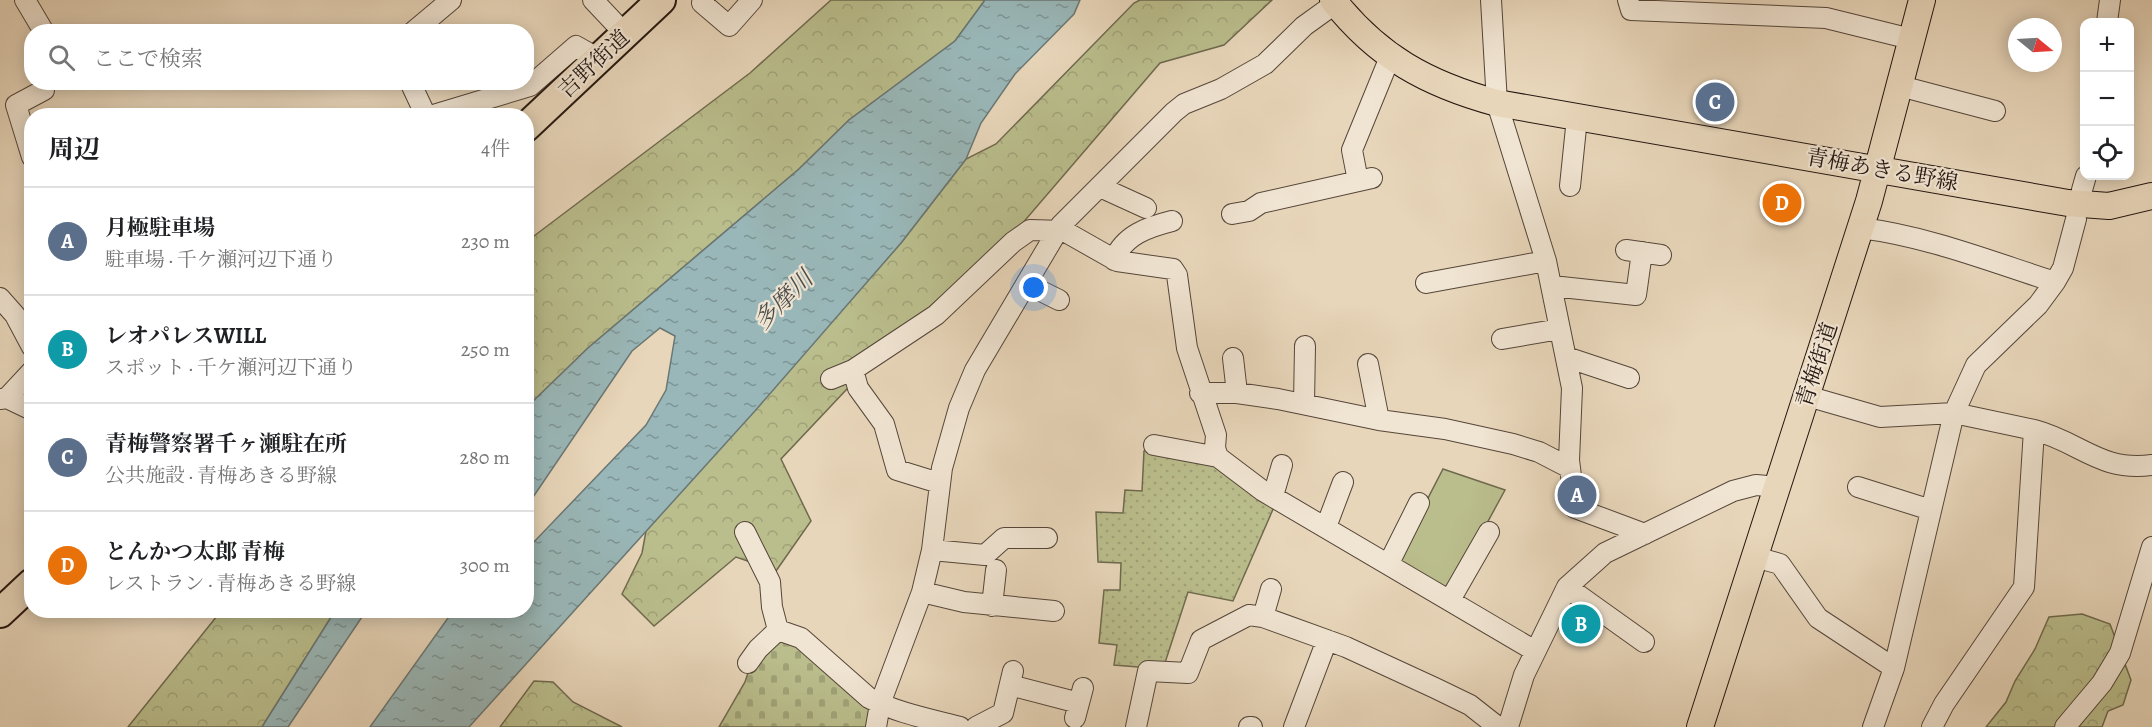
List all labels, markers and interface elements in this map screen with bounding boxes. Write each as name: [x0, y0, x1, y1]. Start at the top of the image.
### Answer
north arrow: [2008, 18, 2062, 72]
map controls: [2080, 18, 2134, 180]
button: +: [2080, 18, 2134, 72]
street label: 吉野街道: [552, 23, 636, 105]
search box: [24, 24, 534, 90]
icon: search: [45, 41, 78, 74]
text: ここで検索: [93, 44, 203, 74]
button: −: [2080, 72, 2134, 126]
pin: C: [1696, 80, 1734, 124]
button: locate: [2080, 126, 2134, 180]
text: 周辺: [48, 132, 100, 167]
text: 4件: [481, 135, 510, 162]
street label: 青梅あきる野線: [1804, 142, 1960, 198]
pin: D: [1762, 180, 1802, 226]
text: 月極駐車場: [105, 213, 215, 243]
text: A: [61, 228, 74, 255]
text: 230 m: [461, 228, 510, 255]
text: 駐車場 · 千ケ瀬河辺下通り: [105, 246, 337, 273]
water label: 多摩川: [746, 261, 822, 337]
your location: [1019, 273, 1048, 302]
street label: 青梅街道: [1789, 319, 1845, 411]
text: レオパレスWILL: [105, 321, 266, 351]
text: B: [61, 336, 74, 363]
text: 250 m: [461, 336, 510, 363]
text: スポット · 千ケ瀬河辺下通り: [105, 354, 357, 381]
text: 青梅警察署千ヶ瀬駐在所: [105, 429, 347, 459]
text: C: [61, 444, 74, 471]
text: 280 m: [460, 444, 510, 471]
text: 公共施設 · 青梅あきる野線: [105, 462, 337, 489]
pin: A: [1558, 472, 1596, 518]
text: とんかつ太郎 青梅: [105, 537, 285, 567]
text: D: [61, 552, 74, 579]
text: 300 m: [460, 552, 510, 579]
text: レストラン · 青梅あきる野線: [105, 570, 356, 597]
pin: B: [1562, 602, 1600, 646]

